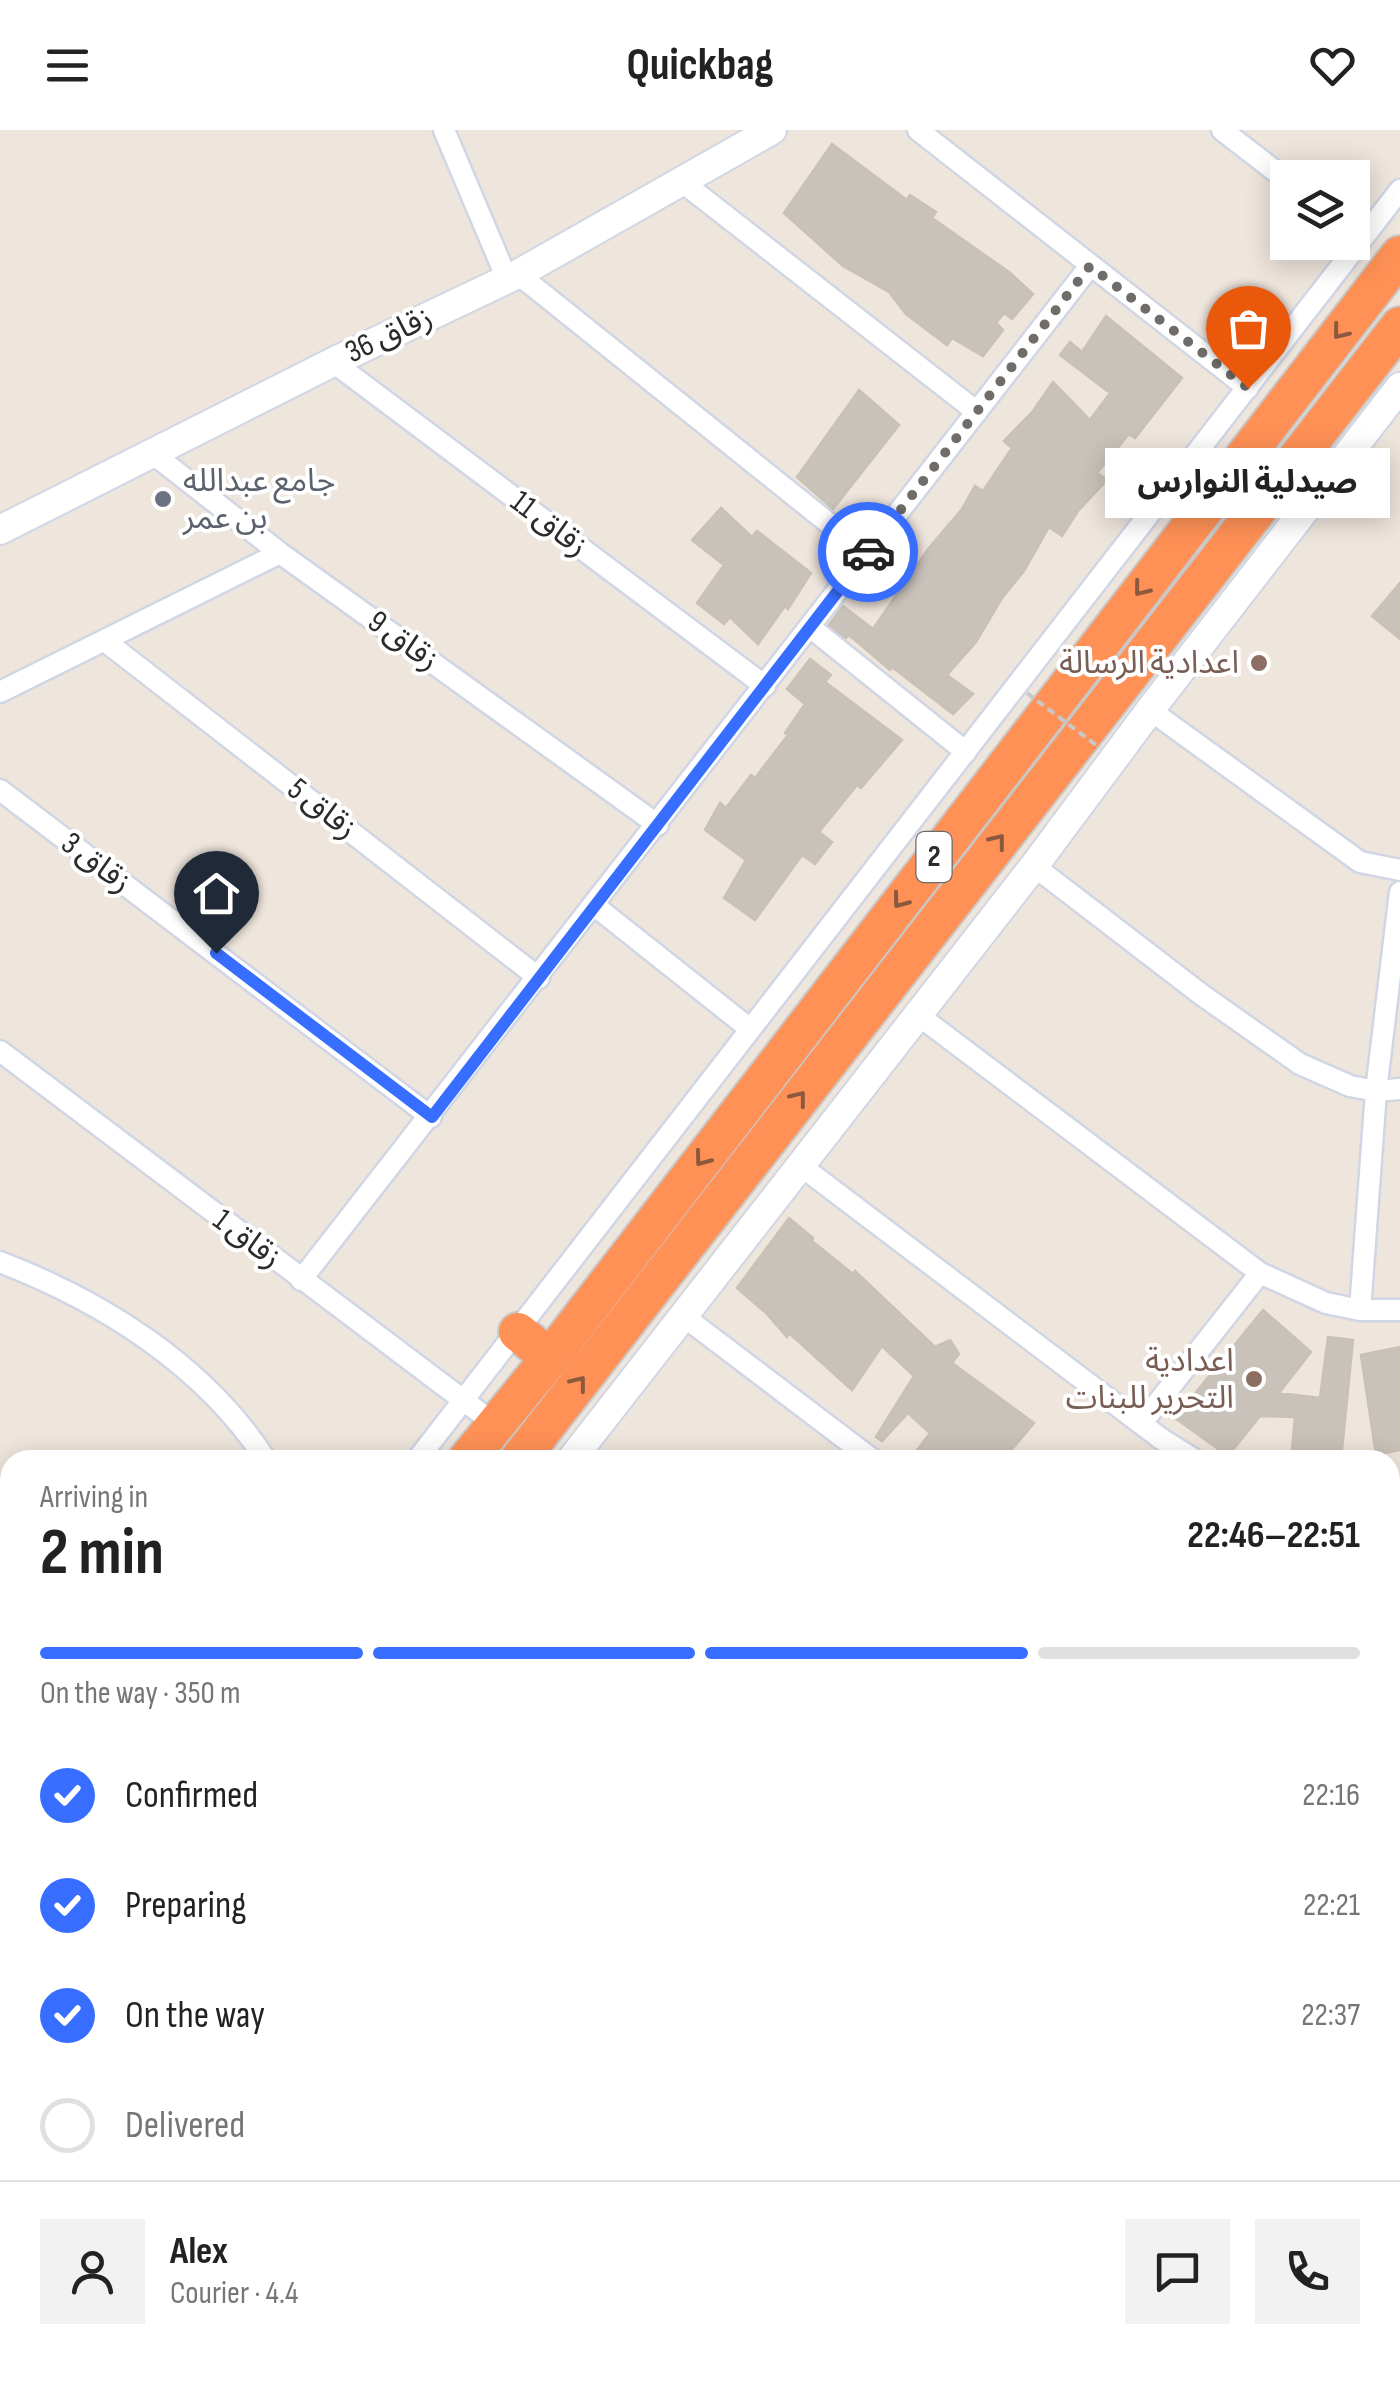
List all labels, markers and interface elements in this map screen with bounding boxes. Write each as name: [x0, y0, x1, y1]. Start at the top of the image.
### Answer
icon: menu: [40, 38, 95, 93]
text: Quickbag: [626, 38, 774, 93]
icon: heart: [1305, 38, 1360, 93]
map controls: [1270, 160, 1370, 260]
button: layers: [1270, 160, 1370, 260]
pin: [1206, 286, 1291, 389]
street label: زقاق 36: [339, 298, 439, 372]
icon: bag: [1221, 301, 1276, 356]
one-way arrow: [1335, 321, 1352, 339]
callout: صيدلية النوارس: [1106, 448, 1390, 518]
place label: جامع عبدالله بن عمر: [182, 462, 335, 538]
text: صيدلية النوارس: [1138, 463, 1357, 502]
street label: زقاق 11: [503, 482, 595, 566]
marker: جامع عبدالله بن عمر: [152, 488, 174, 510]
courier: [818, 502, 918, 602]
icon: car: [841, 525, 896, 580]
one-way arrow: [1135, 577, 1153, 595]
street label: زقاق 9: [360, 602, 446, 680]
place label: اعدادية الرسالة: [1059, 644, 1239, 683]
marker: اعدادية الرسالة: [1248, 652, 1270, 674]
street label: زقاق 5: [280, 770, 364, 848]
street label: زقاق 3: [53, 824, 139, 902]
road number: 2: [916, 832, 952, 882]
one-way arrow: [986, 834, 1004, 852]
pin: [174, 851, 259, 954]
icon: home: [189, 866, 244, 921]
one-way arrow: [894, 890, 912, 908]
one-way arrow: [787, 1091, 805, 1109]
one-way arrow: [696, 1148, 714, 1166]
street label: زقاق 1: [205, 1201, 289, 1277]
place label: اعدادية التحرير للبنات: [1066, 1342, 1234, 1418]
marker: اعدادية التحرير للبنات: [1243, 1368, 1265, 1390]
one-way arrow: [567, 1376, 585, 1394]
text: Arriving in: [40, 1478, 148, 1517]
text: 22:46–22:51: [1187, 1513, 1360, 1558]
text: 2 min: [40, 1515, 164, 1593]
text: On the way · 350 m: [40, 1674, 240, 1713]
icon: check: [40, 1768, 95, 1823]
text: Confirmed: [125, 1773, 258, 1818]
text: 22:16: [1302, 1776, 1360, 1815]
icon: check: [40, 1878, 95, 1933]
text: Preparing: [125, 1883, 246, 1928]
text: 22:21: [1303, 1886, 1360, 1925]
icon: check: [40, 1988, 95, 2043]
text: On the way: [125, 1993, 265, 2038]
text: 22:37: [1301, 1996, 1360, 2035]
text: Delivered: [125, 2103, 245, 2148]
button: person: [40, 2219, 145, 2324]
button: chat: [1125, 2219, 1230, 2324]
button: phone: [1255, 2219, 1360, 2324]
text: Alex: [170, 2229, 228, 2274]
text: Courier · 4.4: [170, 2274, 298, 2313]

